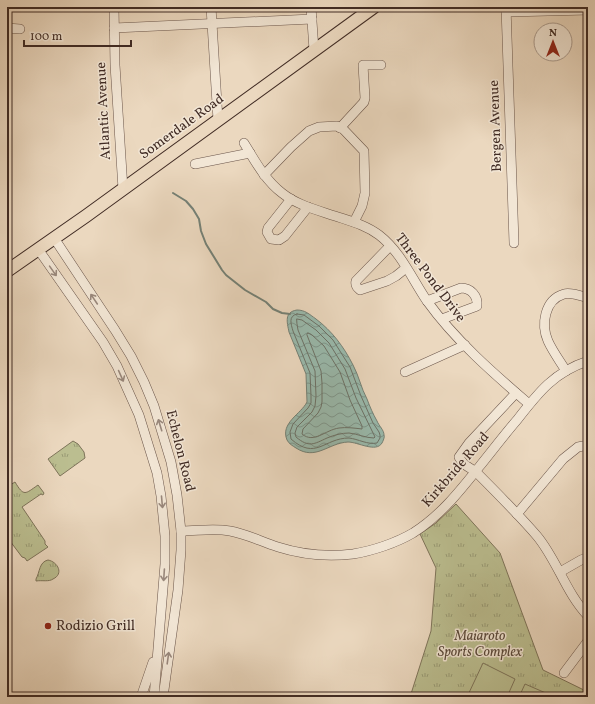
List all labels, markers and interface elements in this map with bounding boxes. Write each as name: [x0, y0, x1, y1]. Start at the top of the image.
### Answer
scale bar: [24, 22, 131, 48]
north arrow: [533, 22, 573, 62]
text: N: [549, 26, 557, 41]
text: 100 m: [30, 29, 63, 45]
street label: Atlantic Avenue: [92, 61, 116, 160]
street label: Bergen Avenue: [485, 79, 507, 172]
street label: Somerdale Road: [136, 90, 228, 164]
street label: Three Pond Drive: [390, 230, 470, 327]
one-way arrow: [49, 265, 57, 276]
one-way arrow: [90, 294, 98, 305]
one-way arrow: [118, 370, 126, 382]
street label: Echelon Road: [161, 408, 199, 494]
one-way arrow: [155, 419, 163, 431]
street label: Kirkbride Road: [418, 428, 494, 512]
one-way arrow: [158, 495, 165, 508]
one-way arrow: [161, 568, 168, 581]
place label: Rodizio Grill: [56, 617, 135, 636]
marker: Rodizio Grill: [43, 621, 53, 631]
park label: Maiaroto Sports Complex: [438, 627, 523, 662]
one-way arrow: [165, 652, 172, 665]

